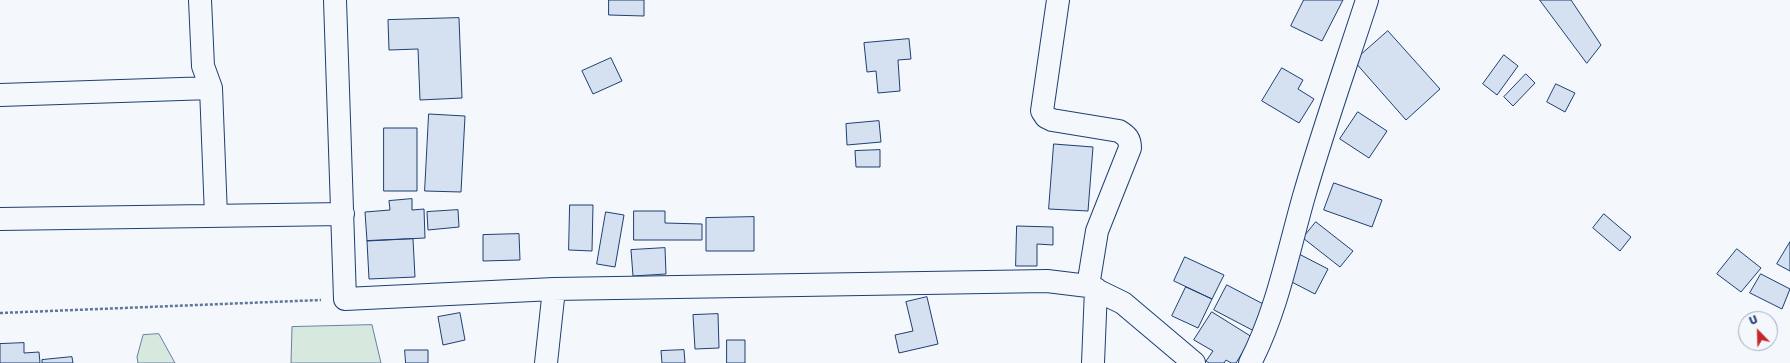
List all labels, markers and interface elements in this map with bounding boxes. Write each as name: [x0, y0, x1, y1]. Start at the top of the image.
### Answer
north arrow: [1738, 311, 1778, 351]
text: U: [1747, 313, 1760, 328]

